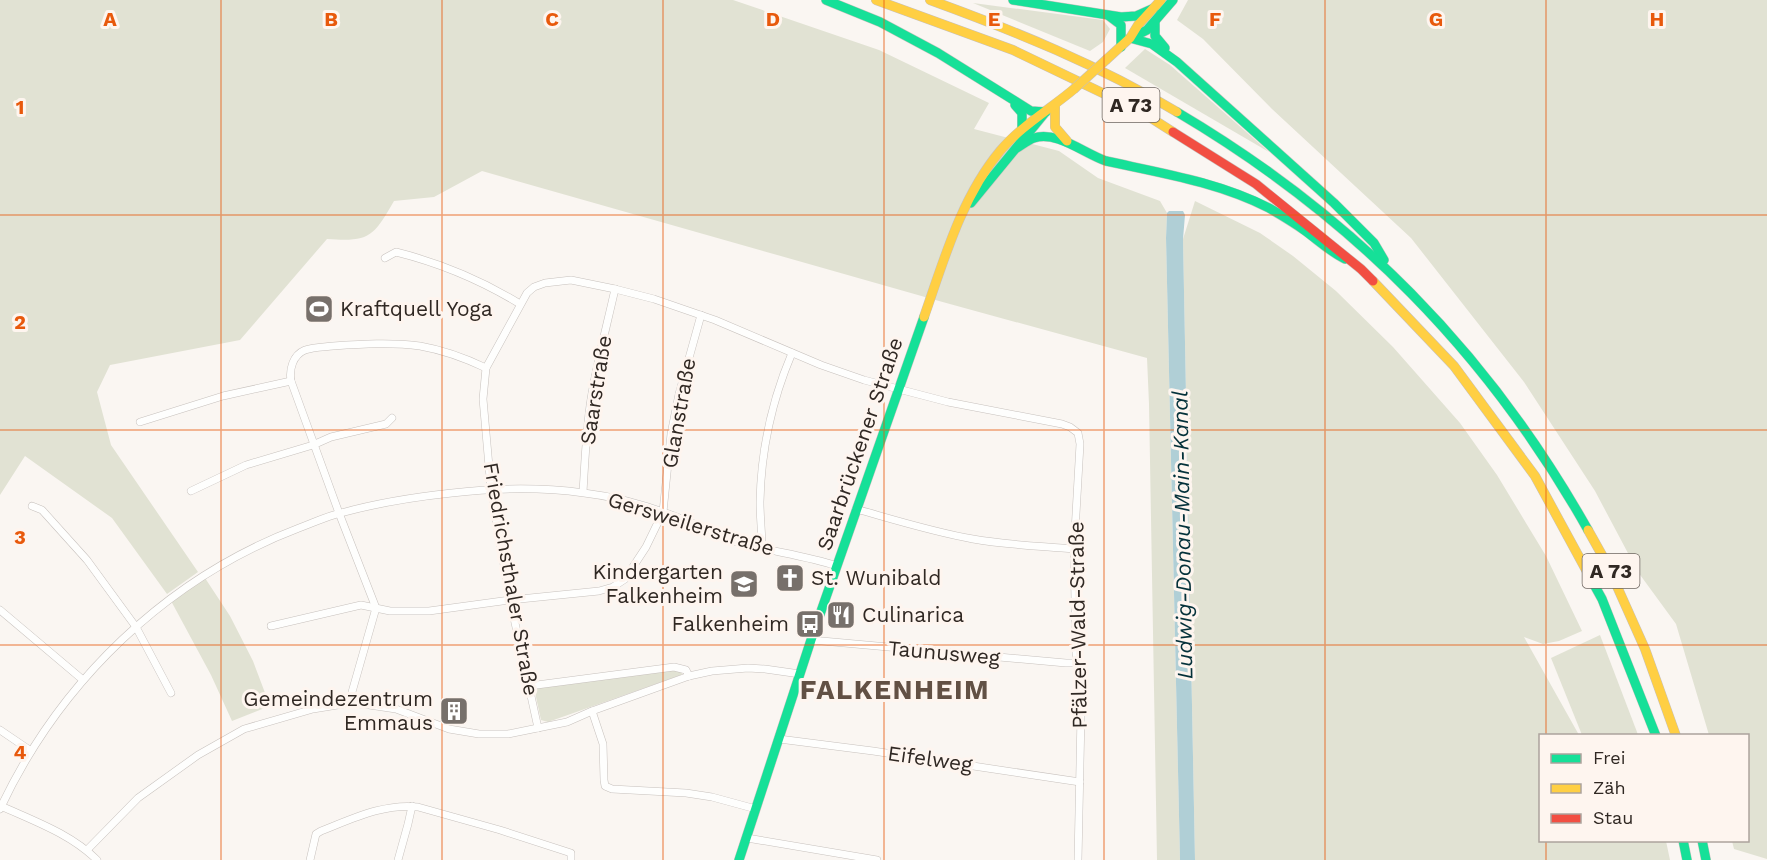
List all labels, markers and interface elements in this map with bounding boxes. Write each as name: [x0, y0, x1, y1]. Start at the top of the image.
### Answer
text: A: [103, 7, 117, 31]
text: B: [324, 7, 338, 31]
text: C: [545, 7, 559, 31]
text: D: [766, 7, 780, 31]
text: E: [988, 7, 1000, 31]
text: F: [1209, 7, 1221, 31]
text: G: [1429, 7, 1443, 31]
text: H: [1650, 7, 1664, 31]
road number: A 73: [1102, 88, 1160, 122]
text: 1: [16, 95, 24, 119]
sports icon: Kraftquell Yoga: [303, 293, 335, 325]
place label: Kraftquell Yoga: [340, 296, 493, 321]
text: 2: [14, 310, 26, 334]
street label: Saarstraße: [575, 334, 616, 446]
street label: Saarbrückener Straße: [811, 334, 908, 554]
street label: Glanstraße: [657, 356, 701, 470]
water label: Ludwig-Donau-Main-Kanal: [1167, 390, 1198, 680]
street label: Friedrichsthaler Straße: [479, 460, 544, 697]
street label: Gersweilerstraße: [605, 486, 777, 561]
street label: Pfälzer-Wald-Straße: [1063, 521, 1092, 729]
text: 3: [14, 525, 26, 549]
road number: A 73: [1582, 554, 1640, 588]
place label: Kindergarten Falkenheim: [592, 559, 723, 608]
church icon: St. Wunibald: [774, 562, 806, 594]
place label: St. Wunibald: [811, 565, 941, 590]
school or university icon: Kindergarten Falkenheim: [728, 568, 760, 600]
restaurant icon: Culinarica: [825, 599, 857, 631]
place label: Culinarica: [862, 602, 964, 627]
bus stop icon: Falkenheim: [794, 608, 826, 640]
place label: Falkenheim: [672, 611, 789, 636]
street label: Taunusweg: [887, 635, 1002, 670]
district label: FALKENHEIM: [800, 674, 990, 706]
place label: Gemeindezentrum Emmaus: [243, 686, 433, 735]
building icon: Gemeindezentrum Emmaus: [438, 695, 470, 727]
legend: [1539, 734, 1749, 842]
text: 4: [14, 740, 27, 764]
street label: Eifelweg: [886, 740, 975, 777]
text: Frei: [1593, 747, 1625, 768]
text: Zäh: [1593, 777, 1626, 798]
text: Stau: [1593, 807, 1633, 828]

